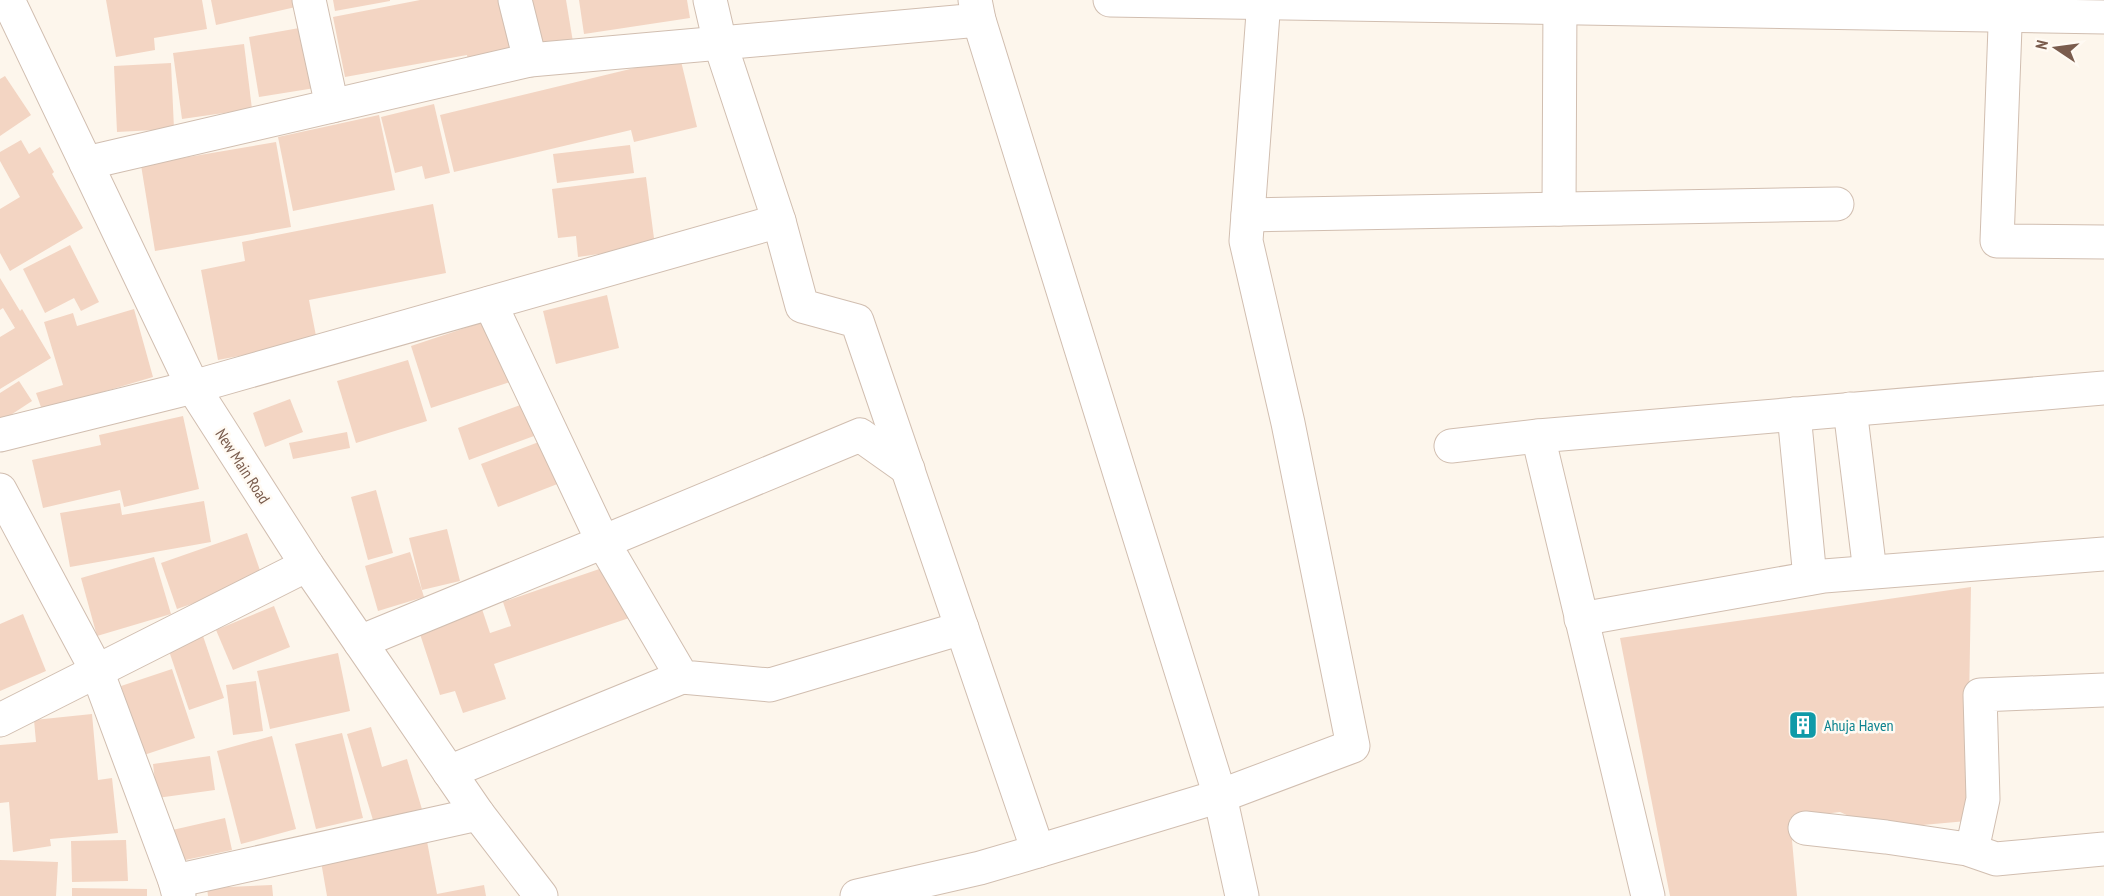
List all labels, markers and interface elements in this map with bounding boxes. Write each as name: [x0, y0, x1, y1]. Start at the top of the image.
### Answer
north arrow: [2026, 18, 2086, 78]
text: N: [2031, 38, 2052, 51]
street label: New Main Road: [211, 425, 275, 507]
building icon: Ahuja Haven: [1787, 709, 1819, 741]
place label: Ahuja Haven: [1824, 715, 1894, 735]

